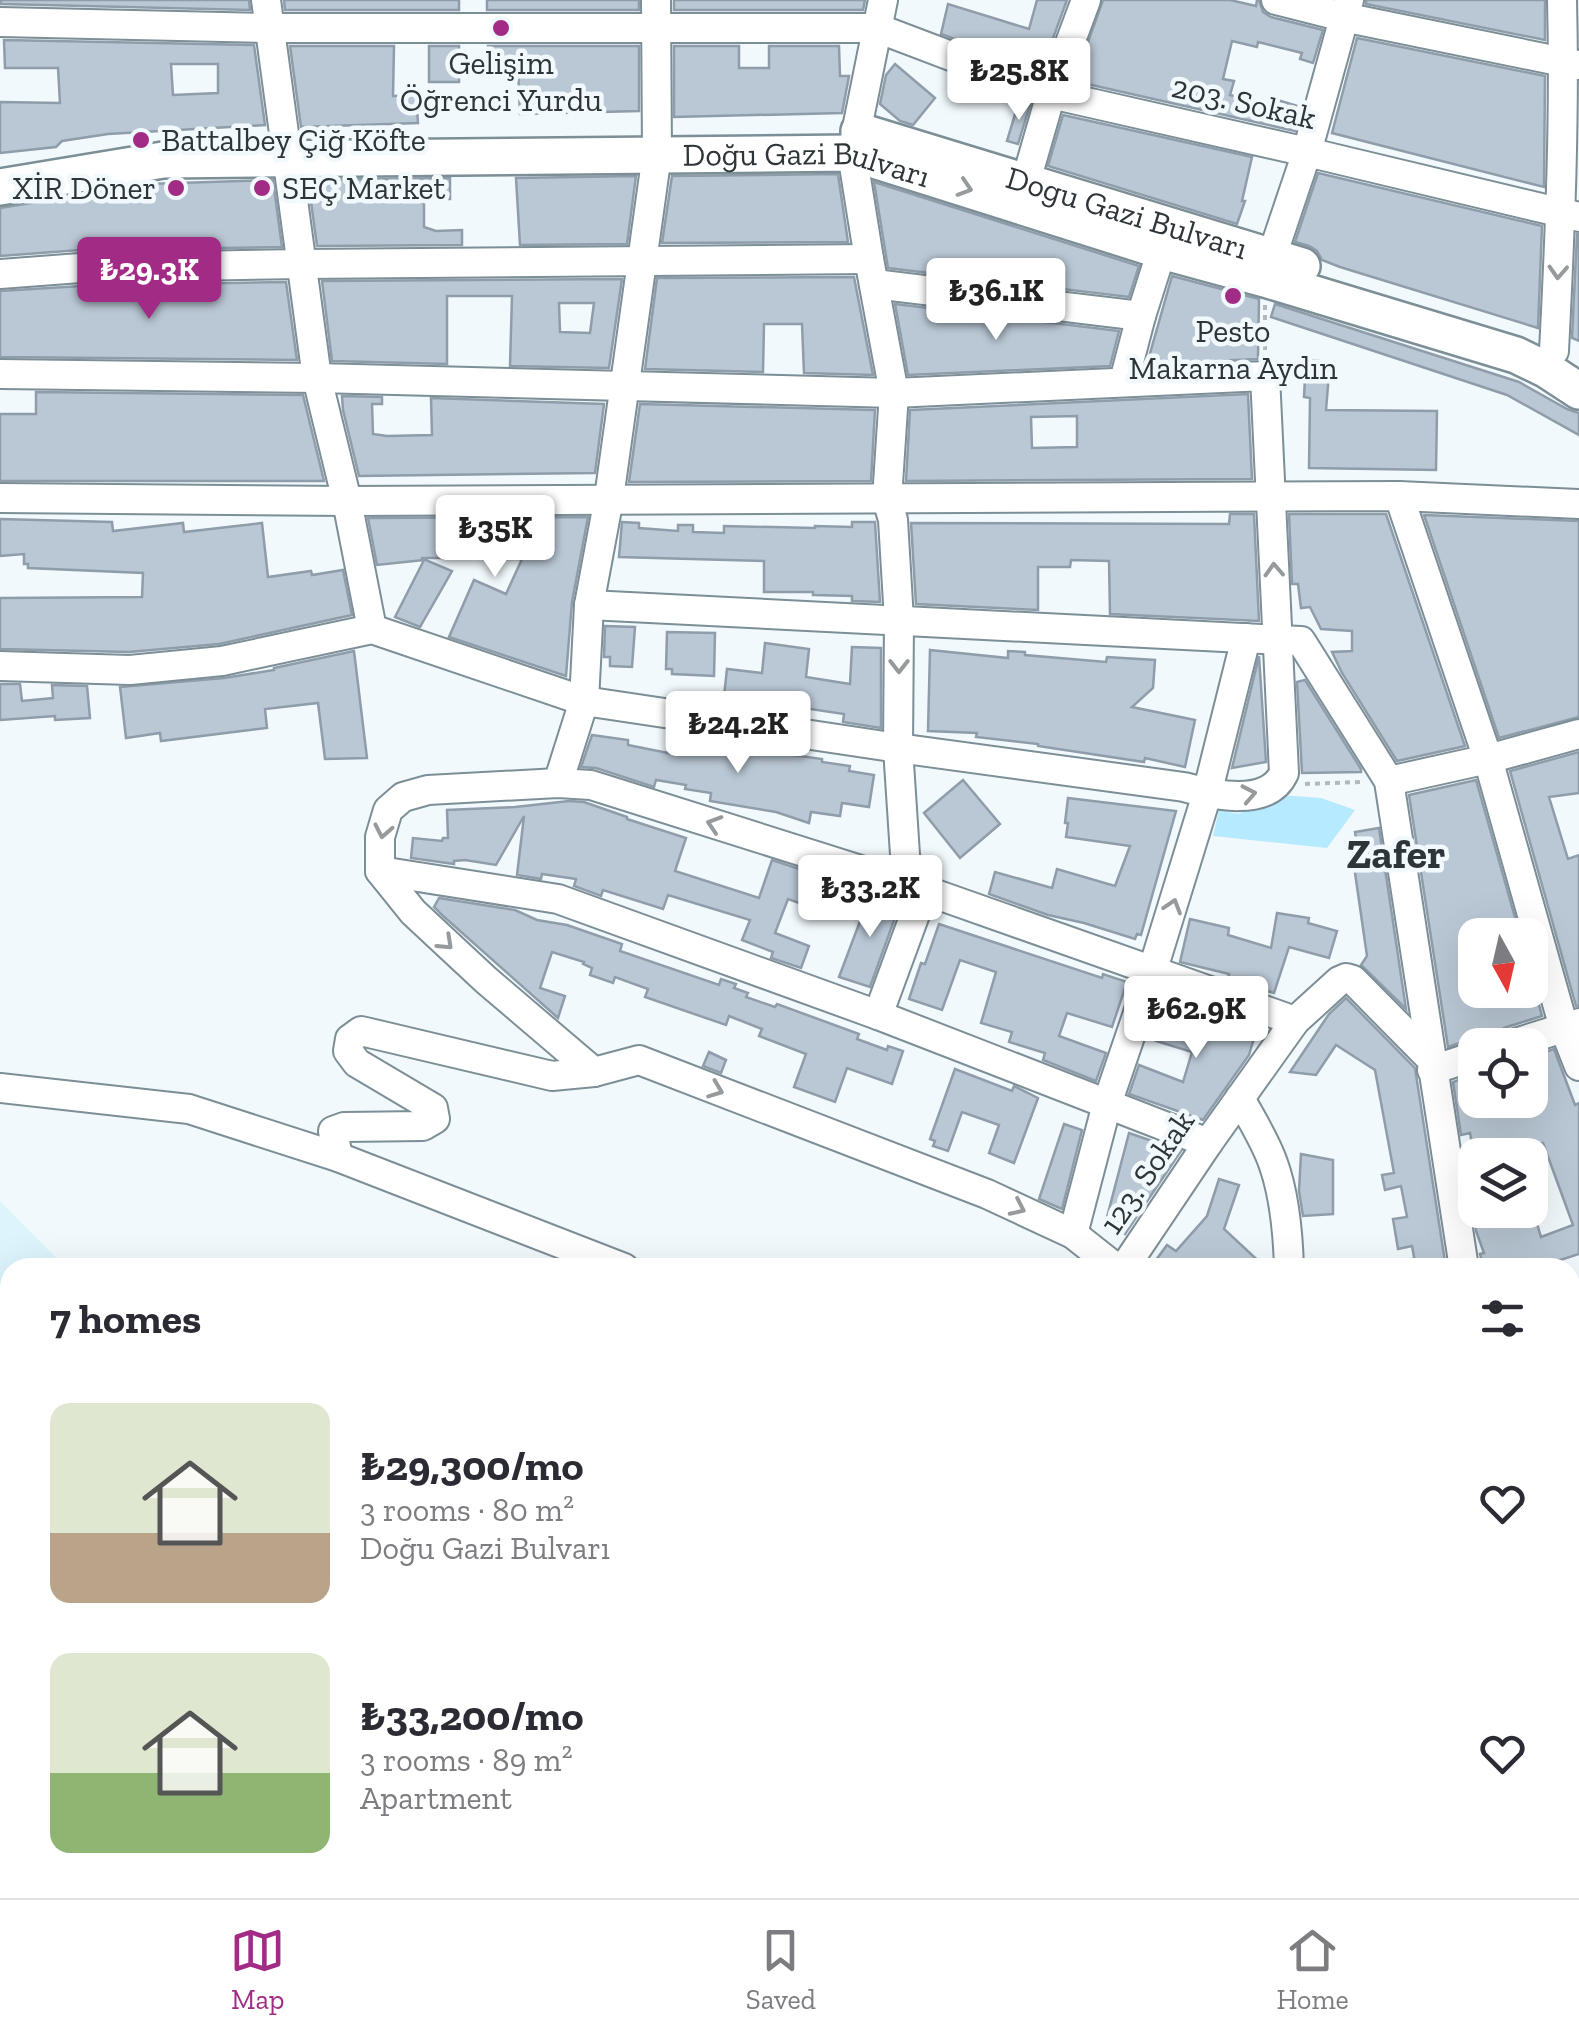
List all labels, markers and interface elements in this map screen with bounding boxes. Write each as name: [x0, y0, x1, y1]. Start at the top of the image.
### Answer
marker: Gelişim Öğrenci Yurdu: [490, 17, 512, 39]
pin: ₺25.8K: [938, 38, 1100, 123]
place label: Gelişim Öğrenci Yurdu: [400, 44, 602, 119]
text: ₺25.8K: [969, 51, 1069, 89]
street label: 203. Sokak: [1168, 67, 1320, 137]
place label: Battalbey Çiğ Köfte: [161, 121, 426, 159]
marker: Battalbey Çiğ Köfte: [130, 129, 152, 151]
street label: Doğu Gazi Bulvarı: [683, 134, 935, 195]
street label: Dogu Gazi Bulvarı: [1002, 158, 1252, 267]
place label: XİR Döner: [13, 169, 156, 207]
place label: SEÇ Market: [282, 169, 446, 207]
marker: XİR Döner: [165, 177, 187, 199]
marker: SEÇ Market: [251, 177, 273, 199]
one-way arrow: [955, 177, 972, 197]
pin: ₺29.3K: [68, 237, 230, 322]
text: ₺29.3K: [99, 250, 199, 288]
pin: ₺36.1K: [915, 258, 1077, 343]
one-way arrow: [1548, 265, 1569, 281]
text: ₺36.1K: [948, 271, 1044, 309]
marker: Pesto Makarna Aydın: [1222, 285, 1244, 307]
place label: Pesto Makarna Aydın: [1128, 312, 1338, 387]
pin: ₺35K: [436, 495, 554, 580]
text: ₺35K: [458, 508, 532, 546]
one-way arrow: [1264, 562, 1285, 578]
one-way arrow: [888, 658, 910, 674]
pin: ₺24.2K: [657, 691, 819, 776]
text: ₺24.2K: [688, 704, 788, 742]
one-way arrow: [1241, 784, 1258, 805]
one-way arrow: [706, 815, 723, 836]
one-way arrow: [374, 822, 395, 839]
district label: Zafer: [1347, 828, 1445, 879]
pin: ₺33.2K: [789, 855, 951, 940]
text: ₺33.2K: [820, 868, 920, 906]
one-way arrow: [1161, 899, 1181, 916]
north arrow: [1458, 918, 1548, 1008]
map controls: [1458, 918, 1548, 1228]
one-way arrow: [434, 931, 453, 949]
pin: ₺62.9K: [1115, 976, 1277, 1061]
text: ₺62.9K: [1146, 989, 1246, 1027]
button: locate: [1458, 1028, 1548, 1118]
one-way arrow: [706, 1078, 723, 1099]
street label: 123. Sokak: [1092, 1103, 1202, 1241]
button: layers: [1458, 1138, 1548, 1228]
one-way arrow: [1008, 1196, 1026, 1216]
icon: filters: [1475, 1291, 1530, 1346]
text: 7 homes: [50, 1293, 201, 1344]
text: ₺29,300/mo: [360, 1440, 583, 1491]
icon: home: [130, 1443, 250, 1563]
icon: heart: [1475, 1476, 1530, 1531]
text: 3 rooms · 80 m²: [360, 1491, 574, 1529]
text: Doğu Gazi Bulvarı: [360, 1529, 610, 1567]
text: ₺33,200/mo: [360, 1690, 583, 1741]
icon: home: [130, 1693, 250, 1813]
icon: heart: [1475, 1726, 1530, 1781]
text: 3 rooms · 89 m²: [360, 1741, 573, 1779]
text: Apartment: [360, 1779, 512, 1817]
tab: Map: [230, 1923, 285, 2016]
tab: Saved: [746, 1923, 816, 2016]
tab: Home: [1277, 1923, 1349, 2016]

